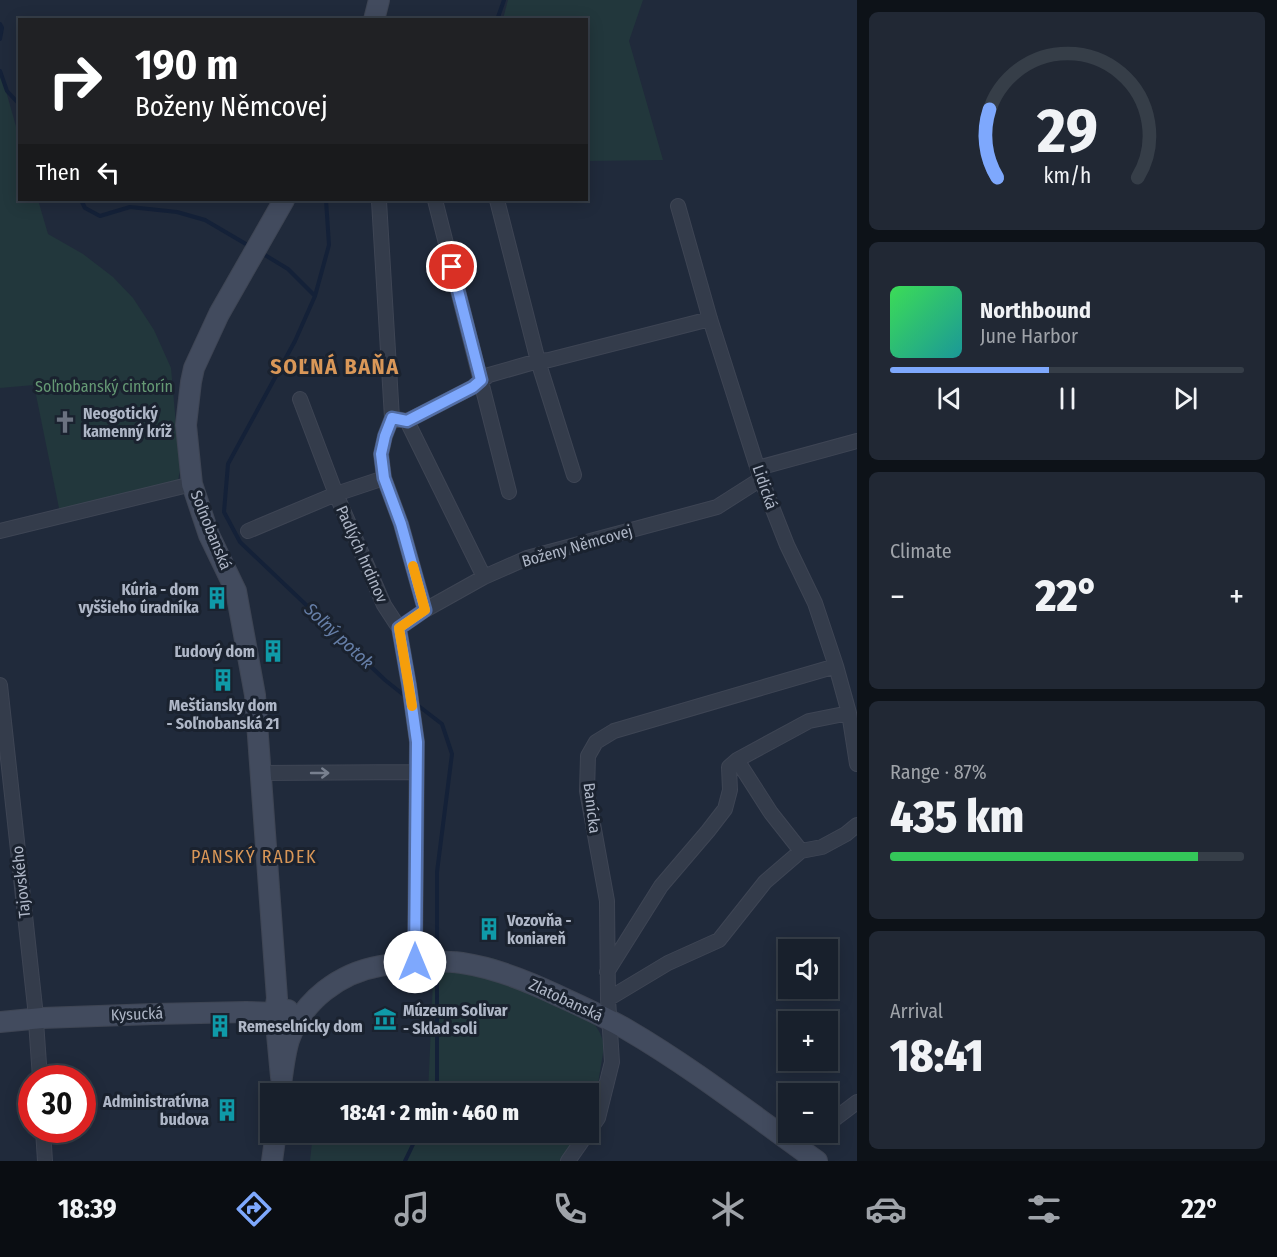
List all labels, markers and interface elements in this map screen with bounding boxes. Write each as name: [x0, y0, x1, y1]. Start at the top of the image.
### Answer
text: 190 m: [135, 40, 238, 90]
icon: right: [36, 42, 114, 120]
text: Boženy Němcovej: [135, 91, 328, 123]
text: 29: [1036, 94, 1097, 169]
icon: left: [92, 156, 125, 189]
text: Then: [36, 159, 80, 186]
text: km/h: [1043, 163, 1091, 189]
pin: [426, 241, 477, 292]
icon: arrive: [435, 250, 468, 283]
text: Northbound: [980, 297, 1091, 324]
text: June Harbor: [980, 324, 1078, 348]
district label: SOĽNÁ BAŇA: [270, 353, 400, 380]
park label: Soľnobanský cintorín: [35, 377, 173, 396]
icon: previous: [933, 382, 966, 415]
icon: pause: [1051, 382, 1084, 415]
icon: next: [1169, 382, 1202, 415]
place label: Neogotický kamenný kríž: [83, 404, 172, 441]
church icon: Neogotický kamenný kríž: [52, 409, 78, 435]
street label: Lidická: [749, 462, 781, 512]
street label: Soľnobanská: [187, 488, 236, 573]
street label: Padlých hrdinov: [332, 503, 392, 605]
street label: Boženy Němcovej: [519, 521, 635, 571]
text: Climate: [890, 539, 952, 563]
text: 22°: [1035, 569, 1099, 623]
text: −: [890, 577, 905, 617]
text: +: [1229, 577, 1244, 617]
place label: Kúria - dom vyššieho úradníka: [77, 580, 199, 617]
building icon: Kúria - dom vyššieho úradníka: [204, 585, 230, 611]
water label: Soľný potok: [299, 598, 378, 674]
building icon: Ľudový dom: [260, 638, 286, 664]
place label: Ľudový dom: [174, 642, 255, 661]
building icon: Meštiansky dom - Soľnobanská 21: [210, 667, 236, 693]
place label: Meštiansky dom - Soľnobanská 21: [166, 696, 280, 733]
text: Range · 87%: [890, 760, 987, 784]
one-way arrow: [309, 767, 329, 779]
street label: Banícka: [579, 782, 605, 835]
text: 435 km: [890, 790, 1024, 844]
street label: Tajovského: [8, 845, 34, 919]
district label: PANSKÝ RADEK: [191, 845, 317, 868]
place label: Vozovňa - koniareň: [506, 911, 572, 948]
building icon: Vozovňa - koniareň: [476, 916, 502, 942]
position arrow: [383, 930, 447, 994]
map controls: [778, 939, 838, 1143]
button: sound: [778, 939, 838, 999]
street label: Zlatobanská: [526, 975, 606, 1025]
text: Arrival: [890, 999, 943, 1023]
place label: Múzeum Solivar - Sklad soli: [403, 1001, 508, 1038]
street label: Kysucká: [110, 1004, 164, 1024]
museum icon: Múzeum Solivar - Sklad soli: [372, 1006, 398, 1032]
button: +: [778, 1011, 838, 1071]
building icon: Remeselnícky dom: [207, 1013, 233, 1039]
place label: Remeselnícky dom: [238, 1017, 363, 1036]
text: 18:41: [890, 1029, 984, 1083]
speed limit sign: 30: [18, 1065, 96, 1143]
button: −: [778, 1083, 838, 1143]
place label: Administratívna budova: [102, 1092, 209, 1129]
building icon: Administratívna budova: [214, 1097, 240, 1123]
text: 18:41 · 2 min · 460 m: [340, 1099, 519, 1126]
icon: directions: [233, 1188, 275, 1230]
icon: music: [391, 1188, 433, 1230]
icon: phone: [549, 1188, 591, 1230]
icon: climate: [707, 1188, 749, 1230]
icon: car: [865, 1188, 907, 1230]
icon: filters: [1023, 1188, 1065, 1230]
text: 18:39: [58, 1193, 117, 1225]
text: 22°: [1181, 1193, 1219, 1225]

